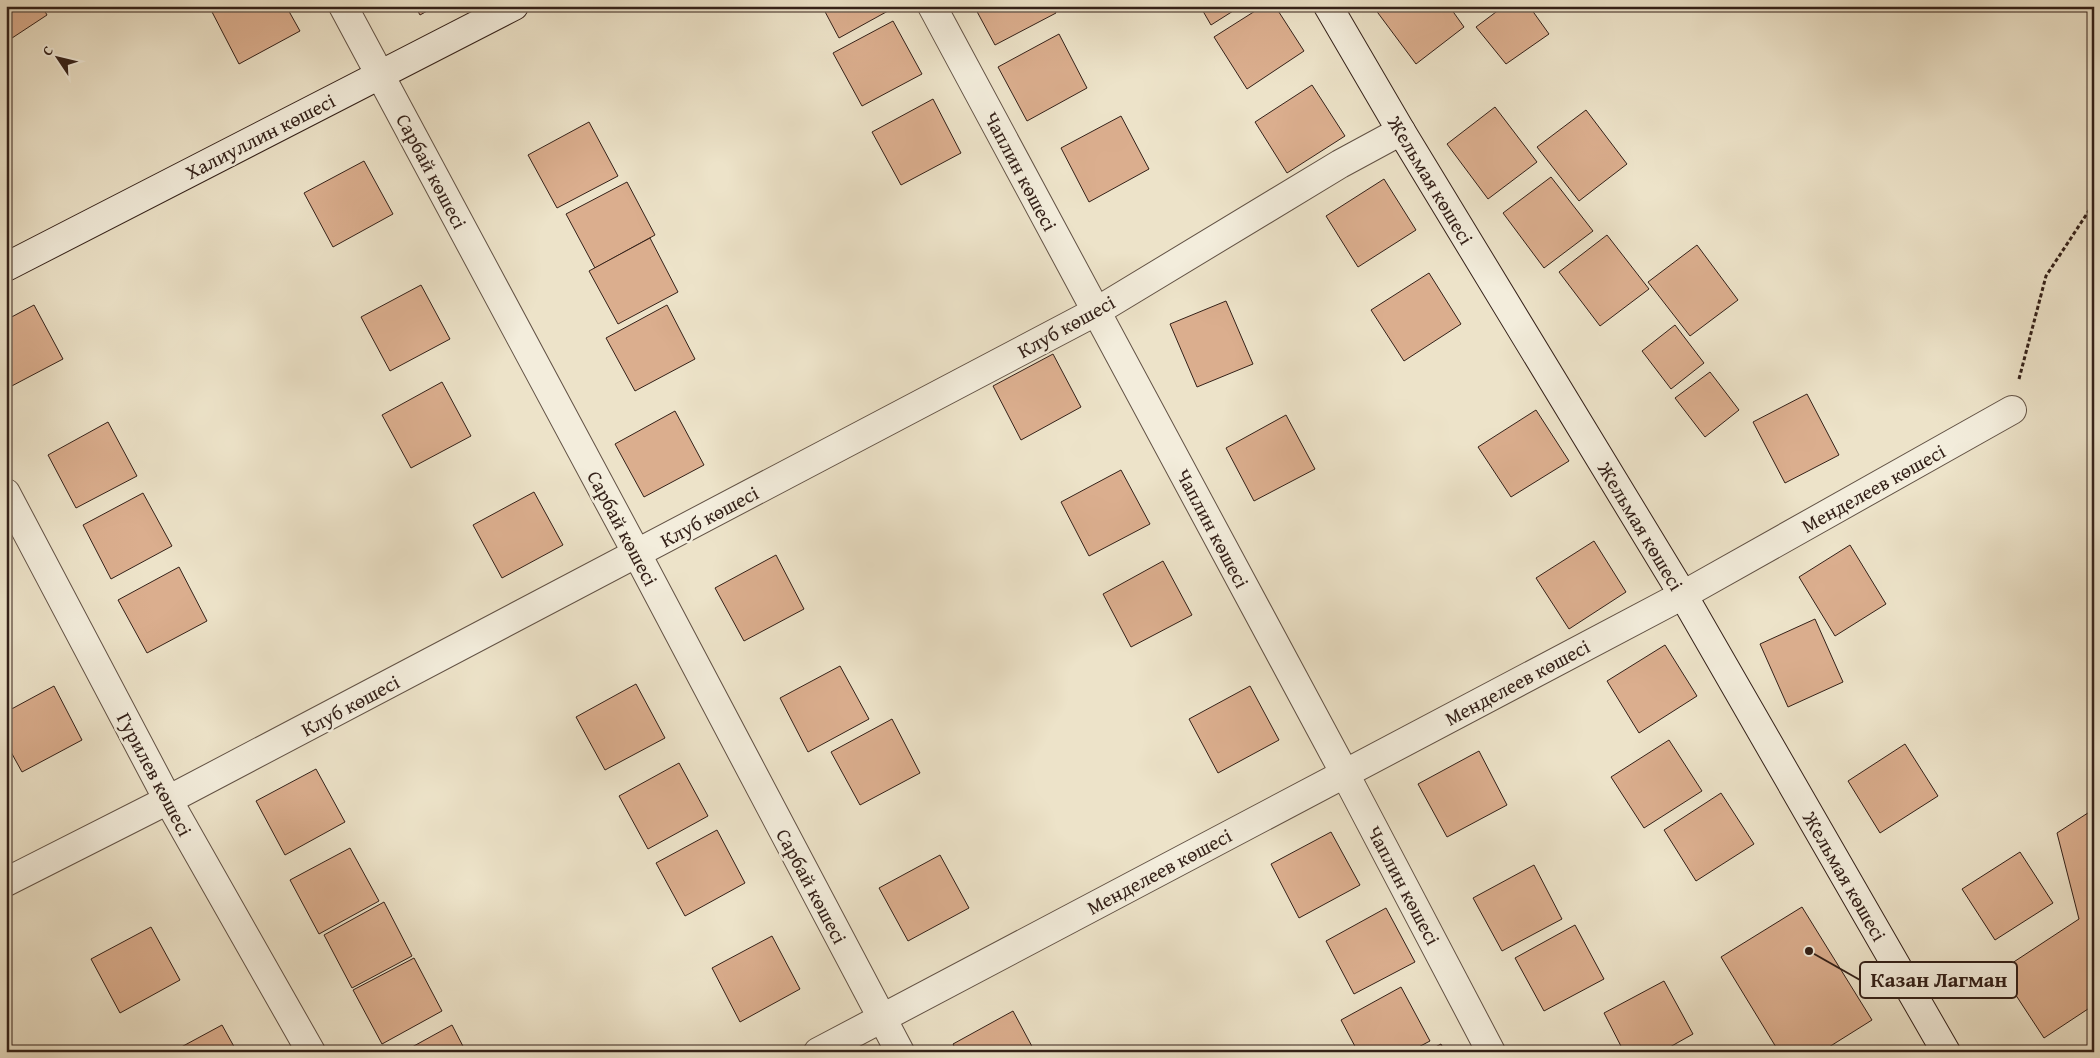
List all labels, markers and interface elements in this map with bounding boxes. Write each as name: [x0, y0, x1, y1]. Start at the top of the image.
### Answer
north arrow: [32, 32, 82, 82]
text: С: [37, 41, 58, 60]
street label: Халиуллин көшесі: [180, 86, 340, 186]
street label: Чаплин көшесі: [977, 106, 1065, 236]
street label: Сарбай көшесі: [389, 108, 475, 234]
street label: Жельмая көшесі: [1381, 109, 1481, 250]
street label: Клуб көшесі: [1012, 287, 1121, 365]
street label: Менделеев көшесі: [1796, 436, 1951, 540]
street label: Жельмая көшесі: [1591, 455, 1691, 596]
street label: Чаплин көшесі: [1169, 463, 1257, 593]
street label: Сарбай көшесі: [580, 465, 666, 591]
street label: Клуб көшесі: [655, 478, 764, 554]
street label: Менделеев көшесі: [1439, 631, 1595, 732]
street label: Клуб көшесі: [296, 667, 405, 743]
street label: Гурилев көшесі: [110, 707, 200, 842]
street label: Жельмая көшесі: [1796, 805, 1894, 947]
street label: Менделеев көшесі: [1081, 820, 1237, 921]
street label: Чаплин көшесі: [1360, 820, 1448, 950]
street label: Сарбай көшесі: [769, 823, 855, 949]
callout: Казан Лагман: [1860, 962, 2017, 998]
text: Казан Лагман: [1871, 964, 2008, 995]

